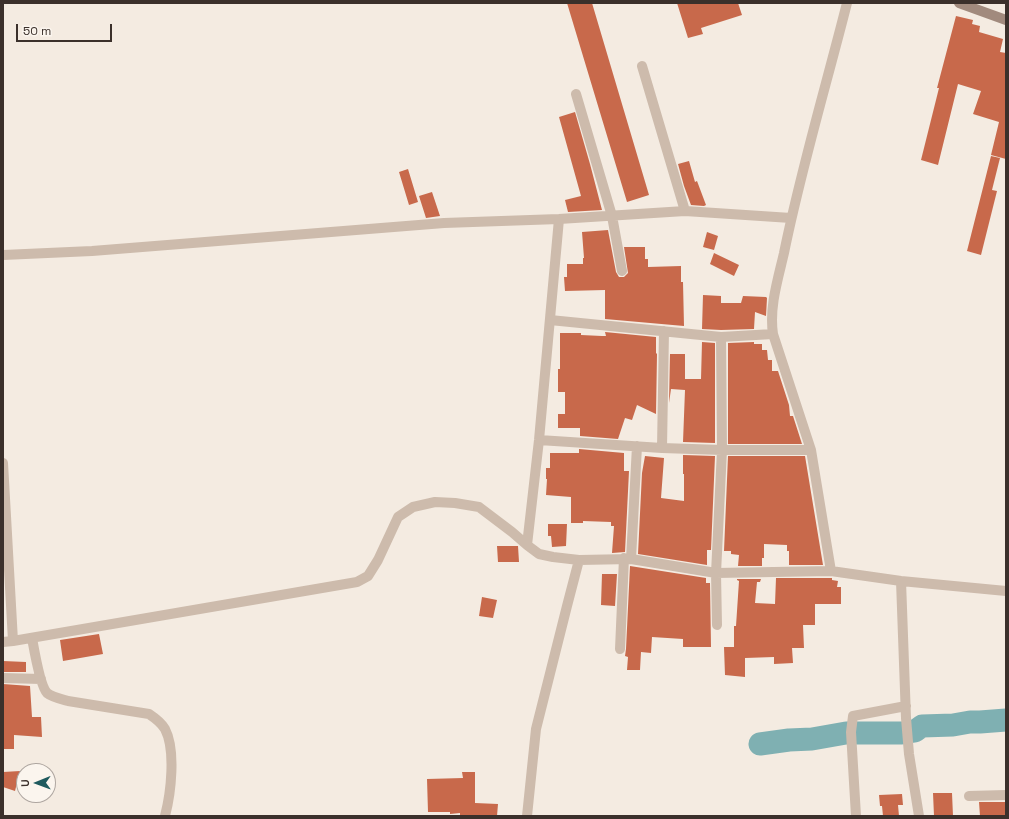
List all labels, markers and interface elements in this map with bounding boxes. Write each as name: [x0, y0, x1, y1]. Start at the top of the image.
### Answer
scale bar: [18, 16, 114, 42]
text: 50 m: [23, 23, 51, 39]
north arrow: [16, 763, 56, 803]
text: U: [18, 779, 32, 787]

